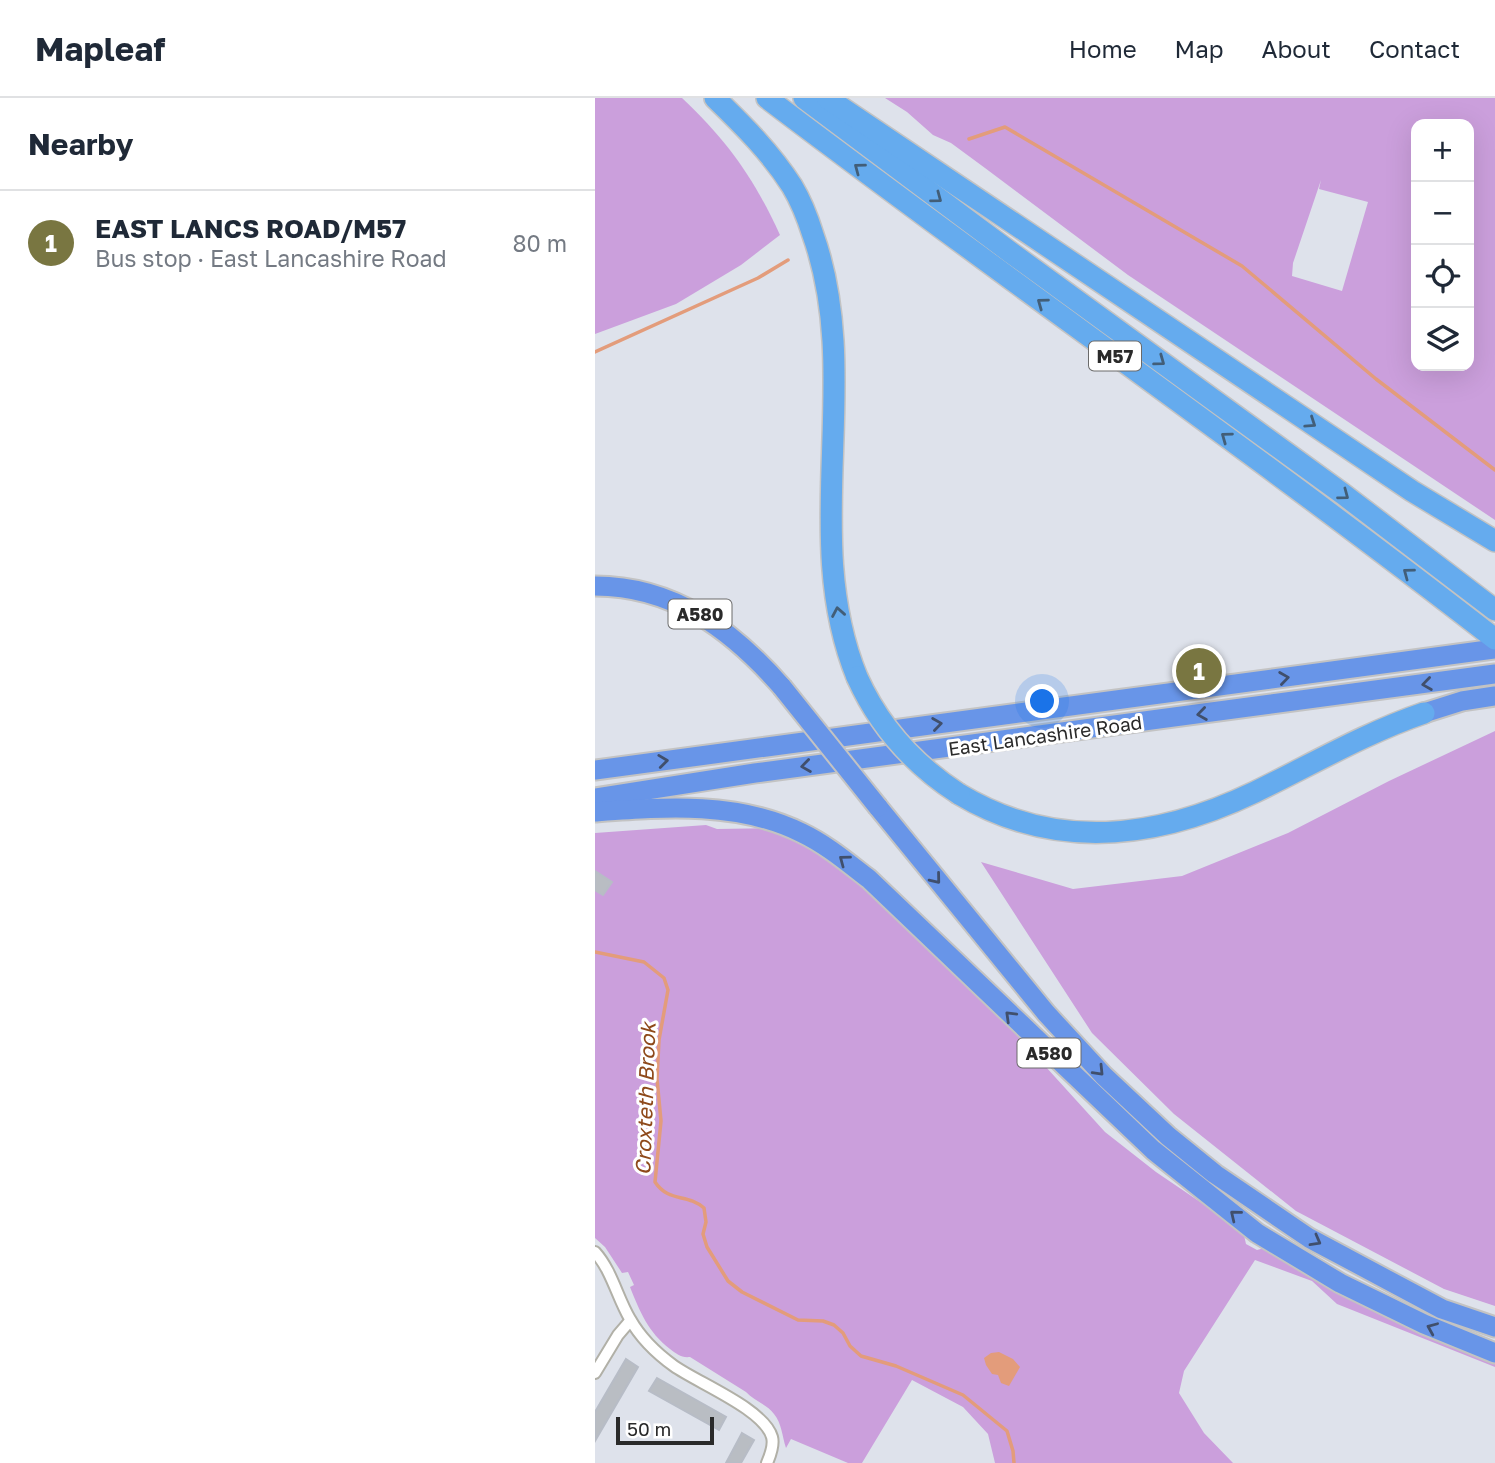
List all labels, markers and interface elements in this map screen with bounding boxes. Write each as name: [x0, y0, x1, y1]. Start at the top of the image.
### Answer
text: Mapleaf: [35, 29, 165, 68]
text: Home: [1069, 34, 1137, 63]
text: Map: [1175, 34, 1224, 63]
text: About: [1262, 34, 1331, 63]
text: Contact: [1369, 34, 1460, 63]
map controls: [1411, 119, 1474, 371]
button: +: [1411, 119, 1474, 182]
text: Nearby: [28, 126, 133, 162]
one-way arrow: [854, 163, 867, 176]
button: −: [1411, 182, 1474, 245]
one-way arrow: [929, 189, 942, 202]
text: EAST LANCS ROAD/M57: [95, 213, 406, 244]
text: 1: [45, 229, 57, 257]
text: 80 m: [513, 229, 567, 257]
text: Bus stop · East Lancashire Road: [95, 244, 447, 272]
button: locate: [1411, 245, 1474, 308]
one-way arrow: [1037, 298, 1050, 311]
button: layers: [1411, 308, 1474, 371]
road number: M57: [1089, 342, 1141, 370]
one-way arrow: [1153, 353, 1165, 365]
one-way arrow: [1303, 415, 1316, 427]
one-way arrow: [1221, 433, 1234, 445]
one-way arrow: [1336, 487, 1349, 499]
one-way arrow: [1404, 568, 1416, 581]
road number: A580: [669, 600, 731, 628]
one-way arrow: [831, 606, 846, 618]
pin: 1: [1176, 645, 1222, 697]
one-way arrow: [1278, 670, 1289, 685]
one-way arrow: [1421, 676, 1433, 691]
your location: [1025, 684, 1059, 718]
one-way arrow: [1196, 706, 1208, 721]
street label: East Lancashire Road: [947, 710, 1143, 760]
one-way arrow: [931, 717, 943, 732]
one-way arrow: [657, 754, 669, 769]
one-way arrow: [801, 759, 812, 774]
one-way arrow: [839, 856, 852, 868]
one-way arrow: [928, 871, 940, 884]
one-way arrow: [1005, 1011, 1018, 1024]
water label: Croxteth Brook: [629, 1020, 661, 1176]
road number: A580: [1017, 1038, 1081, 1068]
one-way arrow: [1091, 1063, 1104, 1076]
one-way arrow: [1230, 1211, 1242, 1224]
one-way arrow: [1309, 1233, 1321, 1246]
one-way arrow: [1426, 1322, 1438, 1336]
scale bar: [616, 1414, 714, 1446]
text: 50 m: [627, 1417, 671, 1440]

